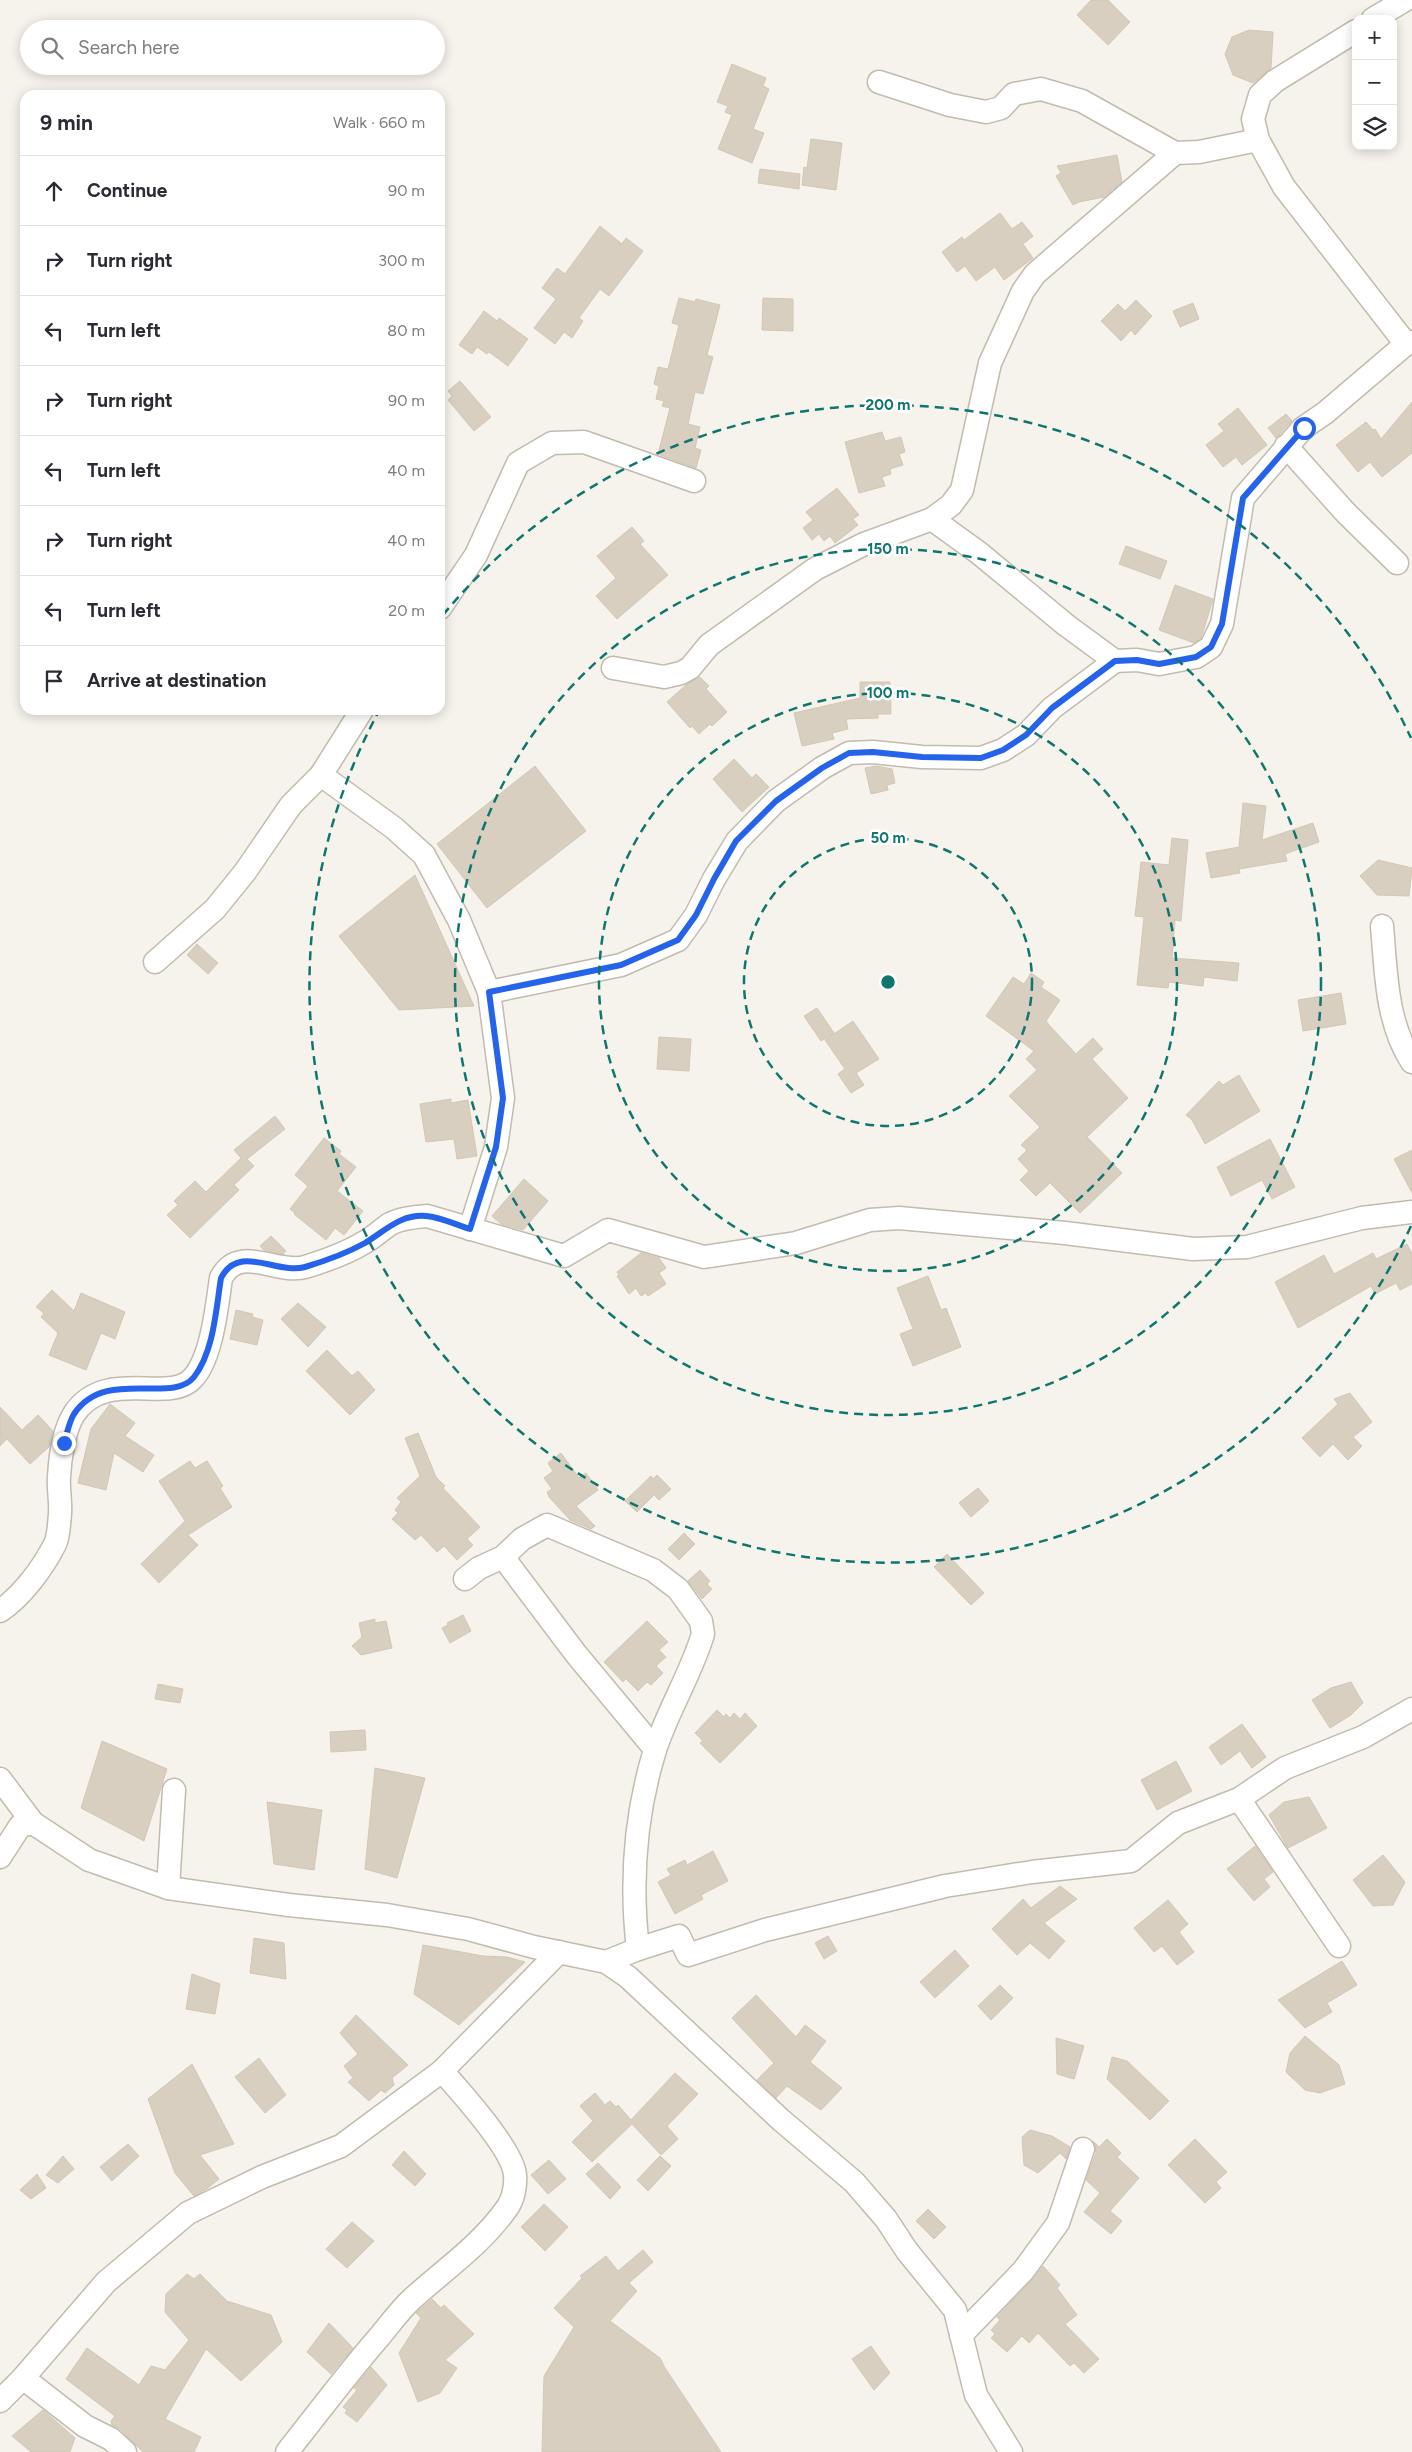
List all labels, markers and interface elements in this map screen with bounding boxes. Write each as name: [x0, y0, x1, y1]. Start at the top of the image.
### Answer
map controls: [1352, 15, 1397, 150]
button: +: [1352, 15, 1397, 60]
search box: [20, 20, 445, 75]
icon: search: [38, 34, 66, 62]
text: Search here: [78, 36, 180, 59]
button: −: [1352, 60, 1397, 105]
button: layers: [1352, 105, 1397, 150]
text: 9 min: [40, 110, 93, 135]
text: Walk · 660 m: [333, 113, 425, 132]
icon: ahead: [40, 177, 68, 205]
text: Continue: [87, 179, 167, 202]
text: 90 m: [388, 181, 425, 200]
icon: right: [40, 247, 68, 275]
text: Turn right: [87, 249, 173, 272]
text: 300 m: [378, 251, 425, 270]
icon: left: [40, 317, 68, 345]
text: Turn left: [87, 319, 161, 342]
text: 80 m: [387, 321, 425, 340]
icon: right: [40, 387, 68, 415]
text: Turn right: [87, 389, 173, 412]
text: 90 m: [388, 391, 425, 410]
text: 200 m: [866, 396, 910, 414]
route start: [1293, 417, 1316, 440]
icon: left: [40, 457, 68, 485]
text: Turn left: [87, 459, 161, 482]
text: 40 m: [387, 461, 425, 480]
icon: right: [40, 527, 68, 555]
text: Turn right: [87, 529, 173, 552]
text: 40 m: [387, 531, 425, 550]
text: 150 m: [867, 540, 909, 558]
icon: left: [40, 597, 68, 625]
text: Turn left: [87, 599, 161, 622]
text: 20 m: [388, 601, 425, 620]
icon: arrive: [40, 667, 68, 695]
text: Arrive at destination: [87, 669, 266, 692]
text: 100 m: [867, 684, 909, 702]
text: 50 m: [870, 829, 906, 847]
centre of rings: [879, 973, 897, 991]
route end: [53, 1432, 76, 1455]

